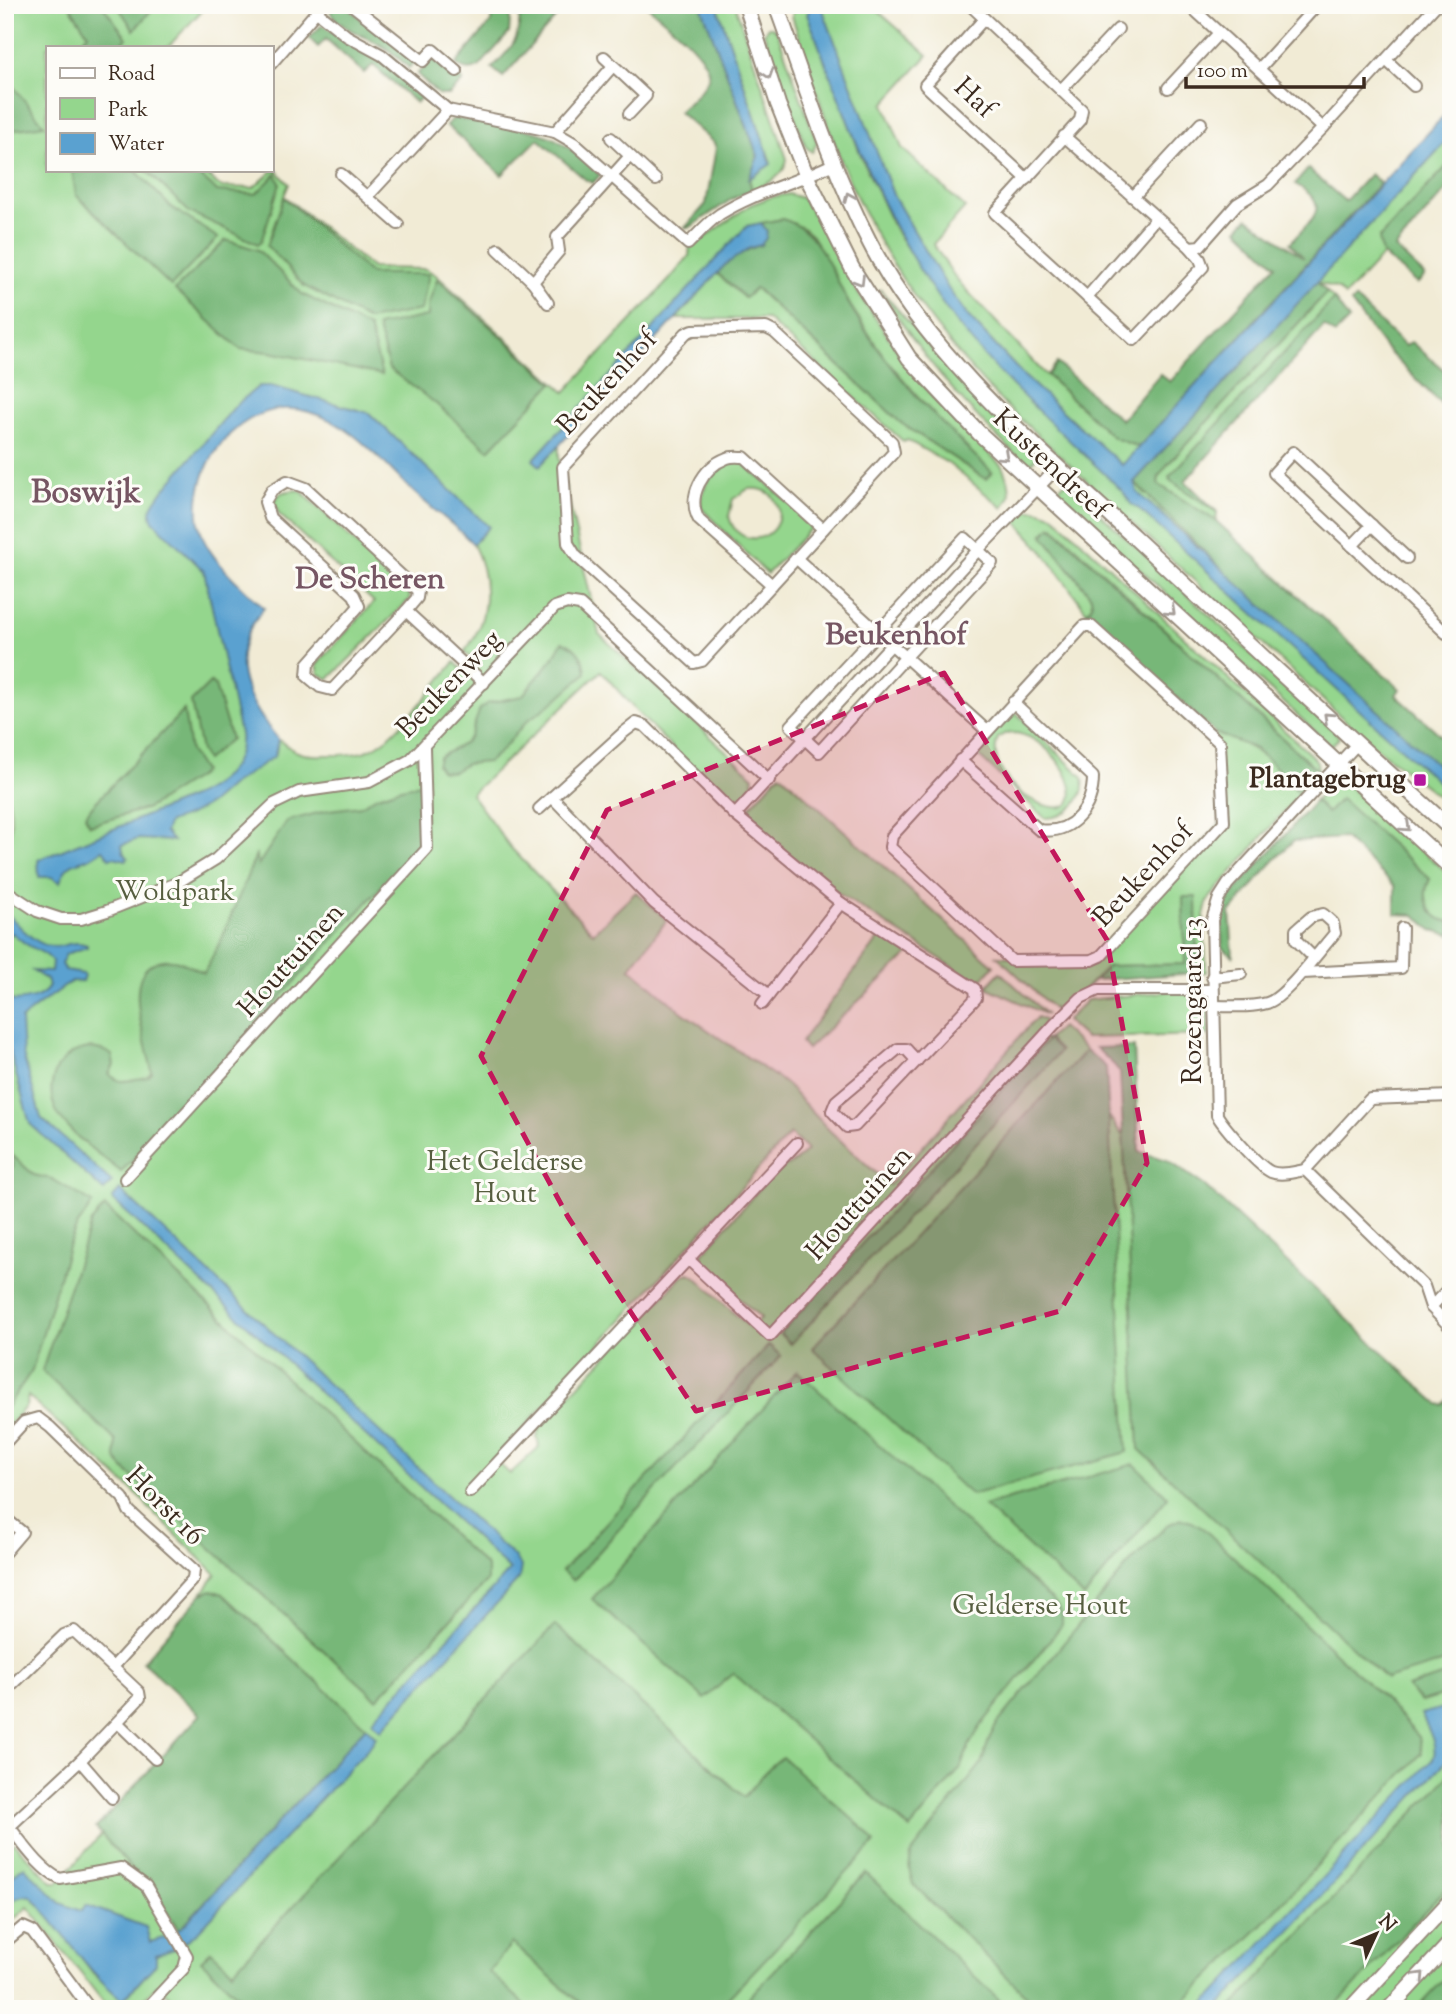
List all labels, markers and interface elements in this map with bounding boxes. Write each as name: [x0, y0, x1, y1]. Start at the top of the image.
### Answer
legend: [46, 46, 273, 172]
scale bar: [1186, 46, 1365, 90]
text: 100 m: [1197, 57, 1248, 87]
text: Road: [108, 60, 155, 90]
one-way arrow: [760, 67, 774, 79]
street label: Haf: [944, 69, 1005, 130]
text: Park: [108, 96, 149, 126]
text: Water: [108, 130, 165, 160]
one-way arrow: [843, 192, 857, 204]
one-way arrow: [852, 274, 865, 287]
street label: Beukenhof: [548, 320, 669, 445]
street label: Kustendreef: [983, 400, 1118, 531]
one-way arrow: [996, 448, 1009, 460]
district label: Boswijk: [31, 471, 141, 517]
district label: De Scheren: [295, 559, 445, 602]
one-way arrow: [1163, 602, 1176, 615]
district label: Beukenhof: [825, 615, 969, 658]
street label: Beukenweg: [388, 622, 512, 748]
one-way arrow: [1323, 713, 1336, 725]
place label: Plantagebrug: [1249, 760, 1406, 800]
marker: Plantagebrug: [1412, 772, 1428, 788]
street label: Beukenhof: [1084, 812, 1205, 937]
one-way arrow: [1398, 819, 1411, 831]
park label: Woldpark: [115, 873, 235, 913]
street label: Houttuinen: [229, 895, 355, 1027]
street label: Rozengaard 13: [1174, 918, 1214, 1084]
street label: Houttuinen: [797, 1138, 923, 1270]
park label: Het Gelderse Hout: [426, 1143, 584, 1215]
street label: Horst 16: [115, 1458, 213, 1556]
park label: Gelderse Hout: [952, 1587, 1128, 1627]
north arrow: [1340, 1898, 1410, 1968]
text: N: [1371, 1909, 1401, 1939]
one-way arrow: [1412, 1971, 1424, 1984]

